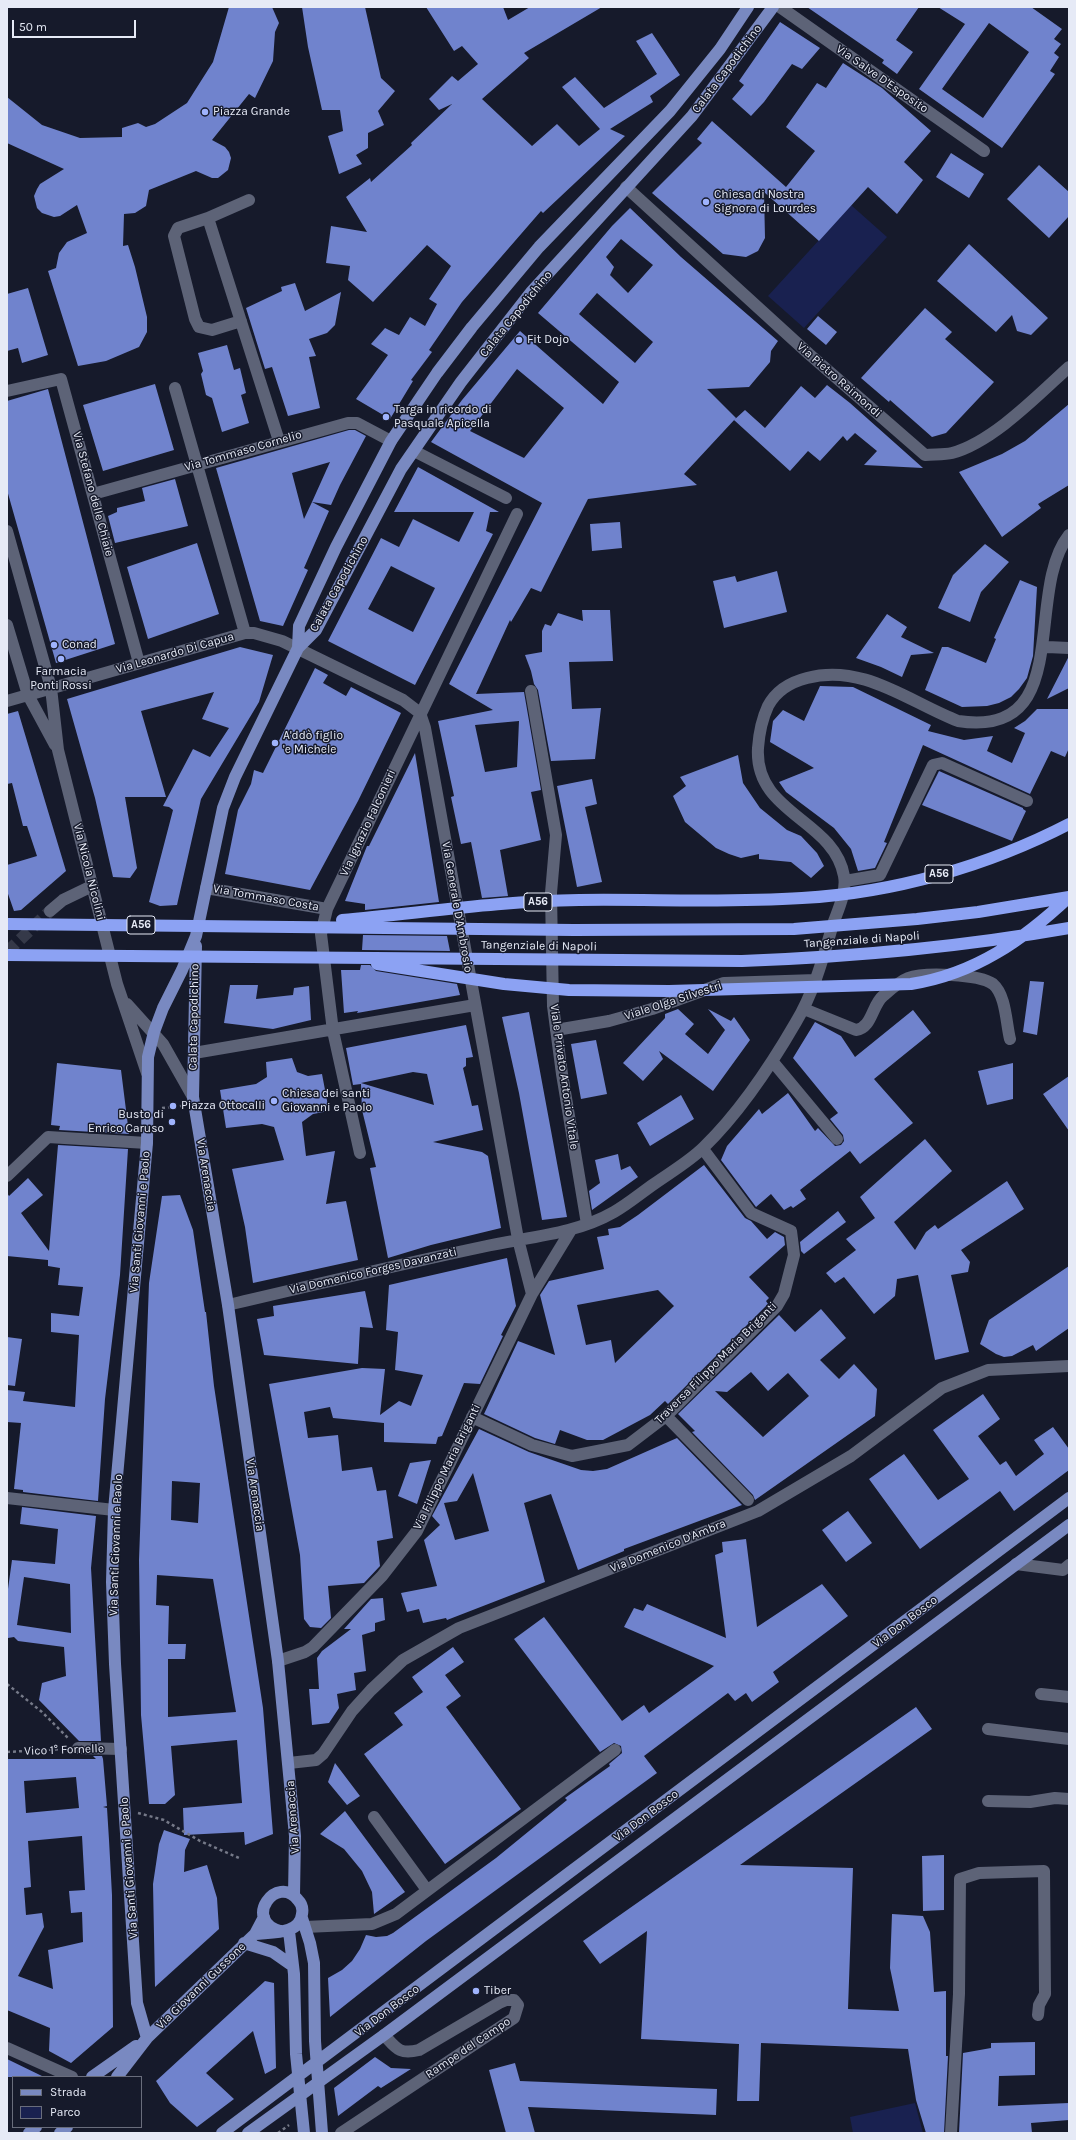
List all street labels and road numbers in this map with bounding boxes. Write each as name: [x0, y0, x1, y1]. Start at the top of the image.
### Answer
street label: Calata Capodichino: [689, 22, 765, 116]
street label: Via Salve D'Esposito: [833, 42, 931, 116]
street label: Calata Capodichino: [477, 268, 555, 360]
street label: Via Pietro Raimondi: [794, 339, 884, 421]
street label: Via Tommaso Cornelio: [183, 427, 303, 475]
street label: Via Stefano delle Chiaie: [69, 430, 117, 558]
street label: Calata Capodichino: [307, 534, 371, 634]
street label: Via Leonardo Di Capua: [114, 629, 236, 677]
street label: Via Ignazio Falconieri: [337, 767, 399, 879]
street label: Via Nicola Nicolini: [70, 822, 108, 922]
street label: Via Generale D'Ambrosio: [438, 841, 476, 973]
road number: A56: [925, 865, 953, 883]
street label: Via Tommaso Costa: [212, 882, 320, 914]
road number: A56: [524, 893, 552, 911]
road number: A56: [127, 916, 155, 934]
street label: Tangenziale di Napoli: [804, 929, 920, 951]
street label: Tangenziale di Napoli: [481, 938, 597, 954]
street label: Calata Capodichino: [186, 963, 202, 1071]
street label: Viale Olga Silvestri: [622, 978, 724, 1024]
street label: Viale Privato Antonio Vitale: [547, 1003, 581, 1151]
street label: Via Arenaccia: [193, 1138, 219, 1212]
street label: Via Santi Giovanni e Paolo: [127, 1151, 153, 1293]
street label: Via Domenico Forges Davanzati: [288, 1245, 458, 1297]
street label: Traversa Filippo Maria Briganti: [652, 1299, 780, 1427]
street label: Via Filippo Maria Briganti: [410, 1402, 484, 1532]
street label: Via Arenaccia: [243, 1458, 267, 1532]
street label: Via Santi Giovanni e Paolo: [106, 1474, 126, 1616]
street label: Via Domenico D'Ambra: [608, 1516, 728, 1576]
street label: Via Don Bosco: [870, 1593, 940, 1651]
street label: Vico 1° Fornelle: [24, 1741, 104, 1759]
street label: Via Arenaccia: [283, 1780, 303, 1854]
street label: Via Don Bosco: [611, 1787, 681, 1845]
street label: Via Santi Giovanni e Paolo: [117, 1797, 141, 1939]
street label: Via Giovanni Gussone: [153, 1940, 249, 2032]
street label: Via Don Bosco: [352, 1982, 422, 2040]
street label: Rampe del Campo: [423, 2014, 513, 2082]

